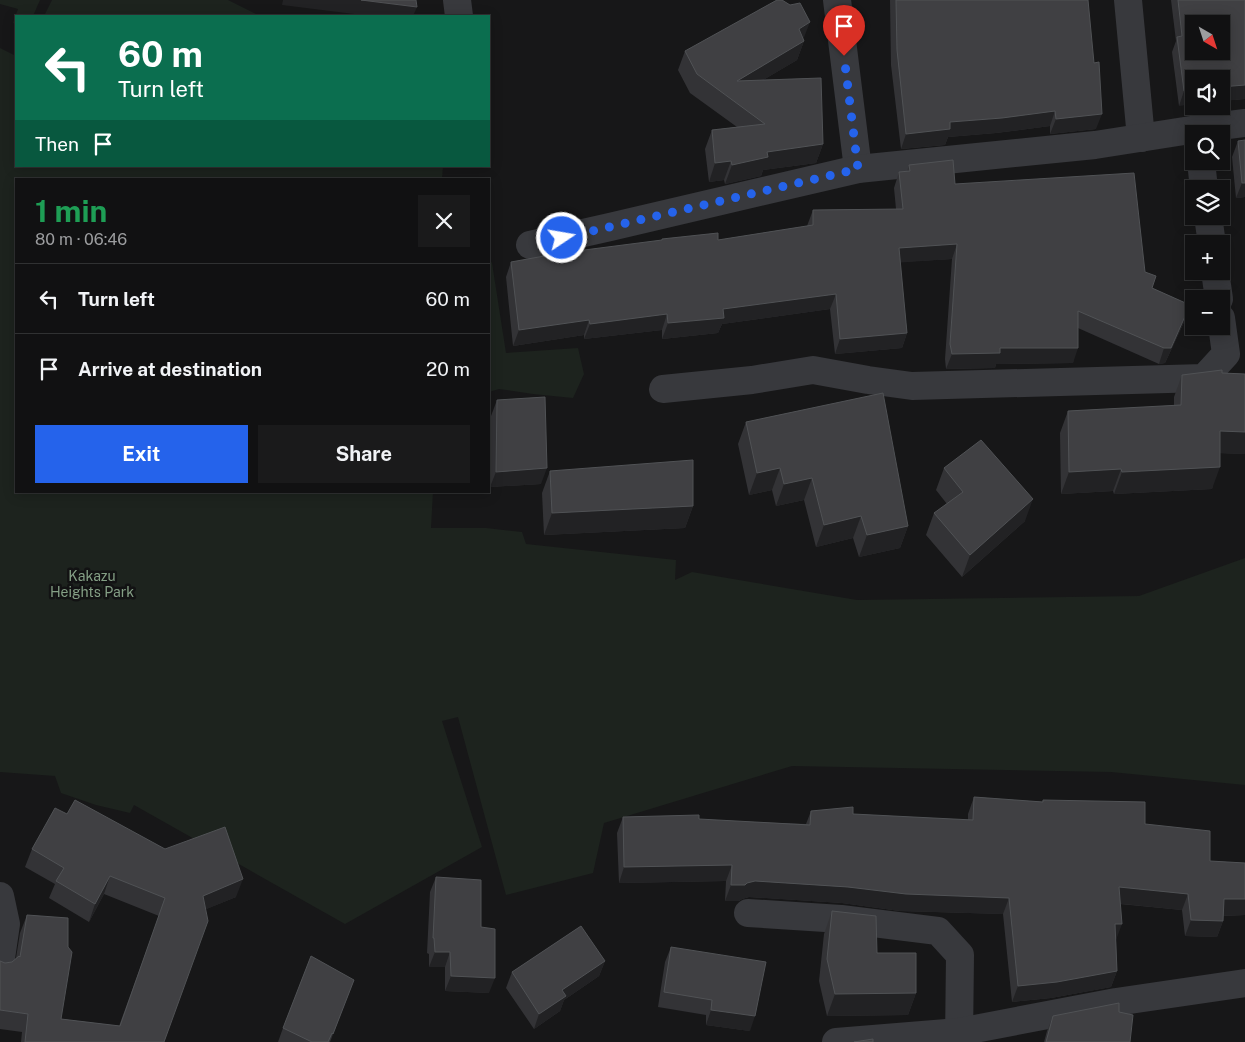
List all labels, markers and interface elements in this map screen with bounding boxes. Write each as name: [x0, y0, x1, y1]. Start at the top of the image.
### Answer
pin: [823, 5, 865, 56]
icon: arrive: [830, 12, 858, 40]
north arrow: [1185, 15, 1230, 60]
map controls: [1185, 15, 1230, 335]
text: 60 m: [118, 34, 203, 75]
icon: left: [35, 35, 100, 100]
button: sound: [1185, 70, 1230, 115]
text: Turn left: [118, 76, 204, 102]
button: search: [1185, 125, 1230, 170]
icon: arrive: [89, 130, 117, 158]
text: Then: [35, 133, 79, 155]
button: layers: [1185, 180, 1230, 225]
text: 1 min: [35, 193, 107, 229]
button: close: [418, 195, 470, 247]
position arrow: [535, 211, 587, 263]
text: 80 m · 06:46: [35, 230, 127, 249]
button: +: [1185, 235, 1230, 280]
icon: left: [35, 285, 63, 313]
text: Turn left: [78, 288, 155, 310]
text: 60 m: [426, 288, 470, 310]
button: −: [1185, 290, 1230, 335]
icon: arrive: [35, 355, 63, 383]
text: Arrive at destination: [78, 358, 262, 380]
text: 20 m: [426, 358, 470, 380]
button: Exit: [35, 425, 248, 483]
button: Share: [258, 425, 470, 483]
park label: Kakazu Heights Park: [50, 568, 134, 600]

